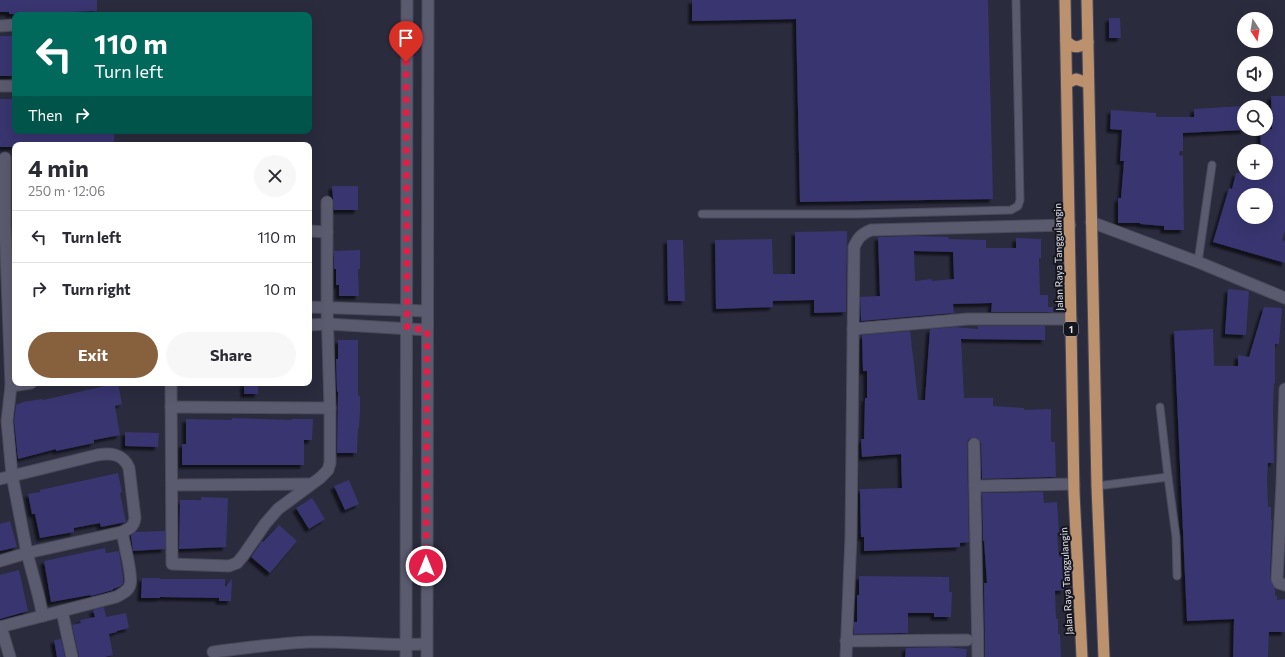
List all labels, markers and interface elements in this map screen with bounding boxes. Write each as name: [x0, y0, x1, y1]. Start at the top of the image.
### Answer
north arrow: [1237, 12, 1273, 48]
map controls: [1237, 12, 1273, 224]
pin: [389, 21, 423, 62]
text: 110 m: [94, 26, 168, 60]
icon: arrive: [395, 27, 417, 49]
icon: left: [28, 28, 80, 80]
button: sound: [1237, 56, 1273, 92]
text: Turn left: [94, 60, 163, 82]
button: search: [1237, 100, 1273, 136]
icon: right: [71, 104, 93, 126]
text: Then: [28, 106, 63, 124]
button: +: [1237, 144, 1273, 180]
text: 4 min: [28, 153, 89, 182]
button: close: [254, 155, 296, 197]
text: 250 m · 12:06: [28, 183, 105, 199]
button: −: [1237, 188, 1273, 224]
street label: Jalan Raya Tanggulangin: [1051, 203, 1065, 311]
icon: left: [28, 226, 50, 248]
text: Turn left: [62, 228, 121, 246]
text: 110 m: [257, 228, 296, 246]
icon: right: [28, 278, 50, 300]
text: Turn right: [62, 280, 131, 298]
text: 10 m: [264, 280, 296, 298]
road number: 1: [1064, 322, 1078, 336]
button: Exit: [28, 332, 158, 378]
button: Share: [166, 332, 296, 378]
street label: Jalan Raya Tanggulangin: [1057, 527, 1075, 635]
position arrow: [405, 545, 447, 587]

